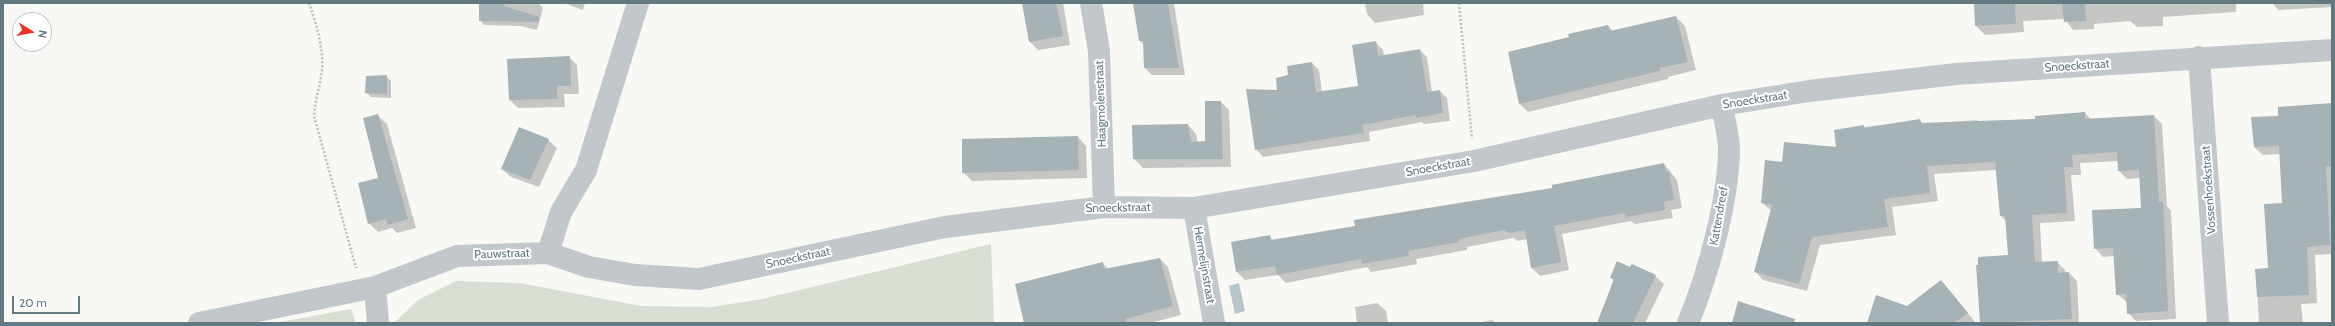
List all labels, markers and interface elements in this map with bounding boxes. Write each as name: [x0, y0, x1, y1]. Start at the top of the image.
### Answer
north arrow: [12, 12, 52, 52]
text: N: [35, 29, 50, 39]
street label: Snoeckstraat: [2044, 57, 2110, 75]
street label: Haagmolenstraat: [1092, 60, 1110, 148]
street label: Snoeckstraat: [1722, 88, 1788, 112]
street label: Vossenhoekstraat: [2199, 145, 2219, 235]
street label: Snoeckstraat: [1405, 154, 1471, 180]
street label: Kattendreef: [1707, 185, 1731, 247]
street label: Snoeckstraat: [1085, 200, 1151, 216]
street label: Hermelijnstraat: [1190, 225, 1218, 305]
street label: Snoeckstraat: [765, 244, 831, 272]
street label: Pauwstraat: [474, 246, 530, 262]
scale bar: [14, 288, 82, 314]
text: 20 m: [19, 295, 47, 310]

